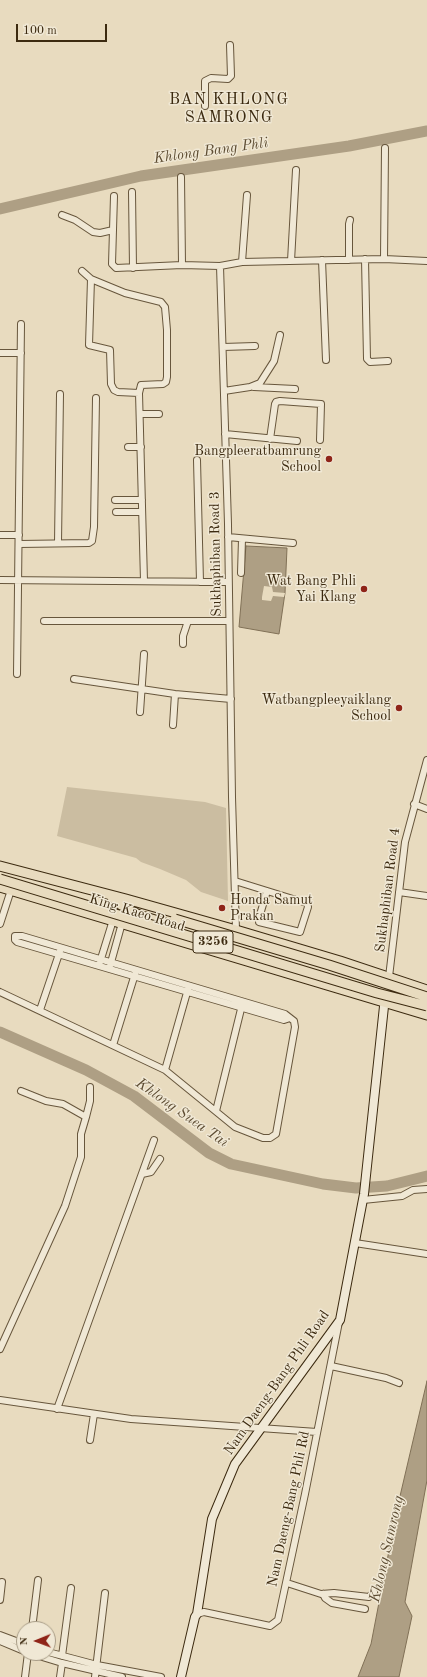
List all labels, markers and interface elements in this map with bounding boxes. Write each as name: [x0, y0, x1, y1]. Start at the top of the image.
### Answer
scale bar: [18, 16, 109, 42]
text: 100 m: [23, 25, 57, 37]
district label: BAN KHLONG SAMRONG: [169, 90, 289, 128]
water label: Khlong Bang Phli: [153, 134, 269, 168]
place label: Bangpleeratbamrung School: [194, 443, 321, 476]
marker: Bangpleeratbamrung School: [324, 454, 334, 464]
street label: Sukhaphiban Road 3: [207, 491, 225, 617]
place label: Wat Bang Phli Yai Klang: [266, 573, 356, 606]
marker: Wat Bang Phli Yai Klang: [359, 584, 369, 594]
place label: Watbangpleeyaiklang School: [261, 692, 391, 724]
marker: Watbangpleeyaiklang School: [394, 703, 404, 713]
street label: Sukhaphiban Road 4: [372, 827, 404, 953]
street label: King Kaeo Road: [87, 890, 187, 936]
place label: Honda Samut Prakan: [230, 892, 313, 924]
marker: Honda Samut Prakan: [217, 903, 227, 913]
road number: 3256: [193, 931, 233, 953]
water label: Khlong Suea Tai: [132, 1074, 232, 1152]
street label: Nam Daeng-Bang Phli Road: [221, 1307, 333, 1459]
street label: Nam Daeng-Bang Phli Rd: [264, 1430, 314, 1588]
water label: Khlong Samrong: [366, 1494, 408, 1604]
north arrow: [16, 1621, 56, 1661]
text: N: [19, 1637, 30, 1645]

